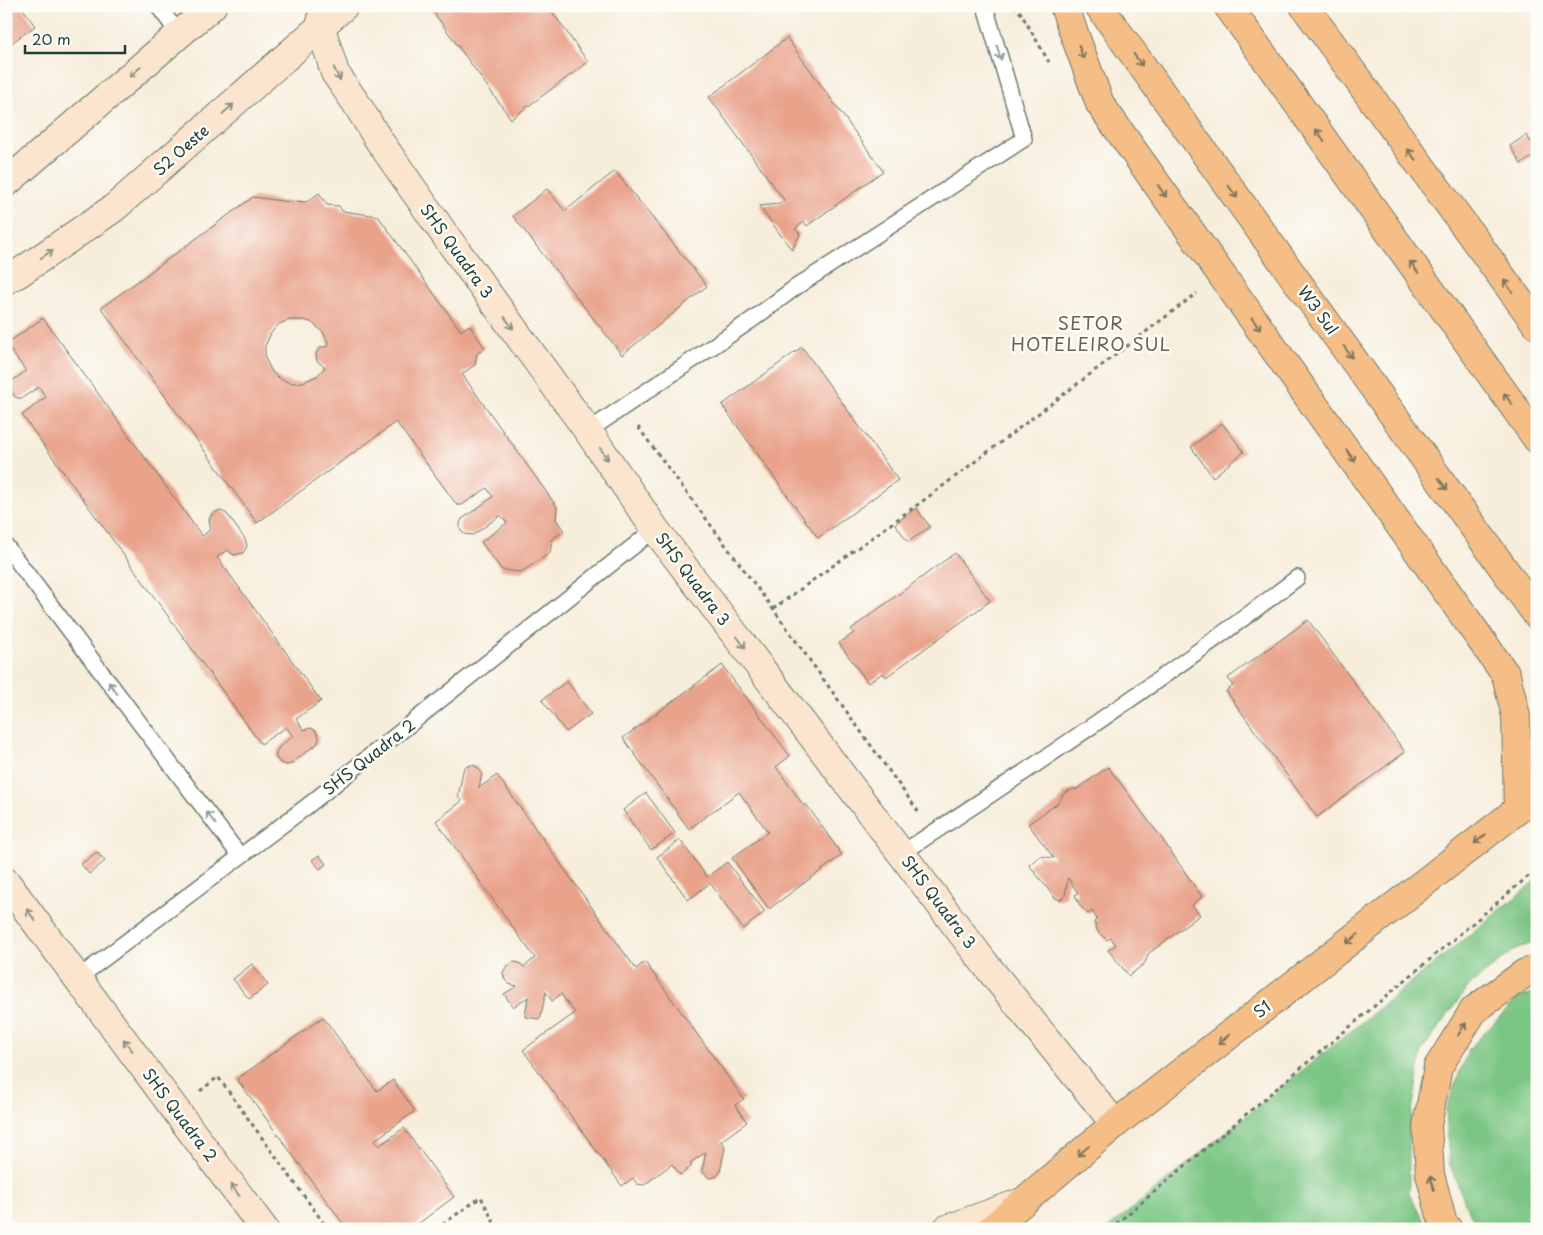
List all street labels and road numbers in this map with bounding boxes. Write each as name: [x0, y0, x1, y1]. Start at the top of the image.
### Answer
street label: S2 Oeste: [147, 118, 214, 180]
street label: SHS Quadra 3: [415, 198, 500, 302]
street label: W3 Sul: [1293, 280, 1345, 339]
street label: SHS Quadra 3: [651, 527, 737, 630]
street label: SHS Quadra 2: [317, 712, 420, 800]
street label: SHS Quadra 3: [897, 850, 983, 953]
street label: S1: [1248, 994, 1275, 1023]
street label: SHS Quadra 2: [138, 1063, 224, 1166]

